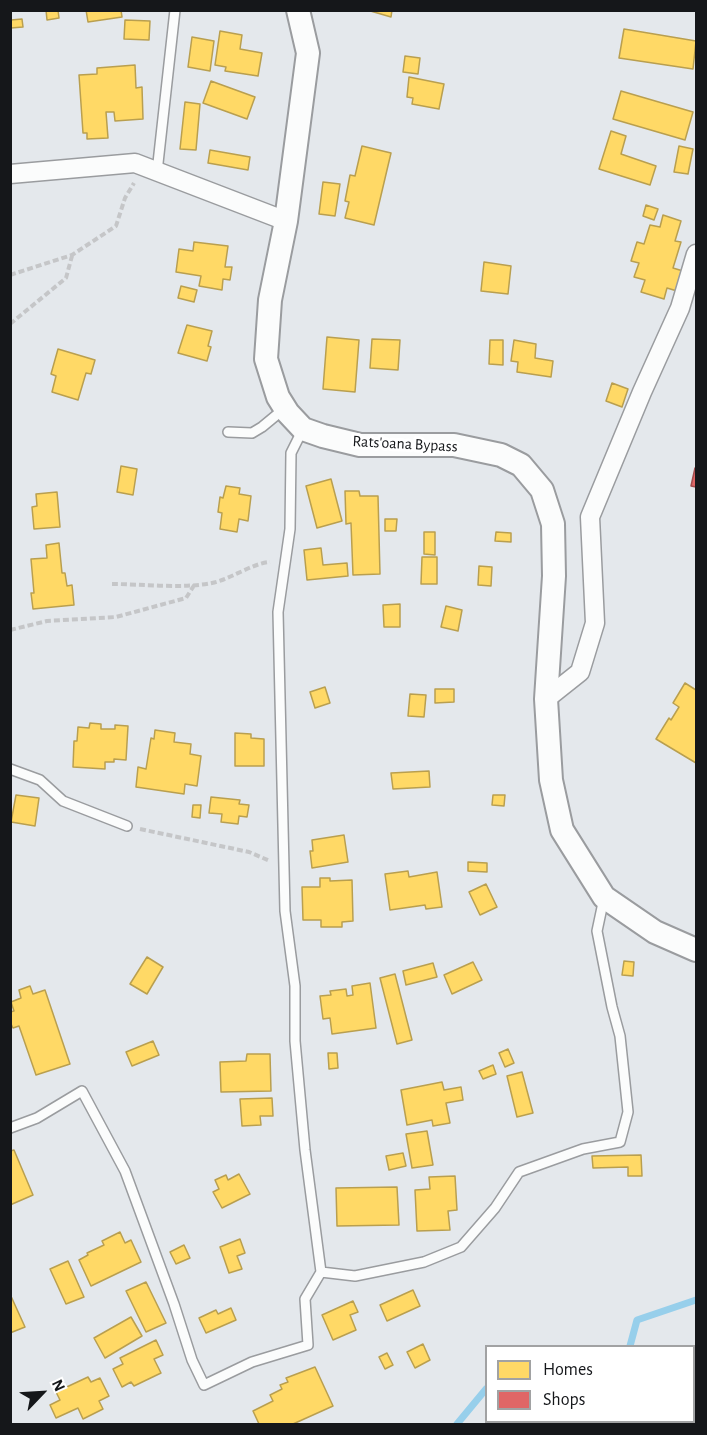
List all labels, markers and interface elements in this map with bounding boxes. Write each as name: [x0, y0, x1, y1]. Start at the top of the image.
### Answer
street label: Rats'oana Bypass: [352, 432, 458, 456]
legend: [485, 1345, 695, 1423]
text: Homes: [543, 1361, 593, 1379]
north arrow: [12, 1363, 72, 1423]
text: N: [49, 1377, 68, 1394]
text: Shops: [543, 1391, 585, 1409]

